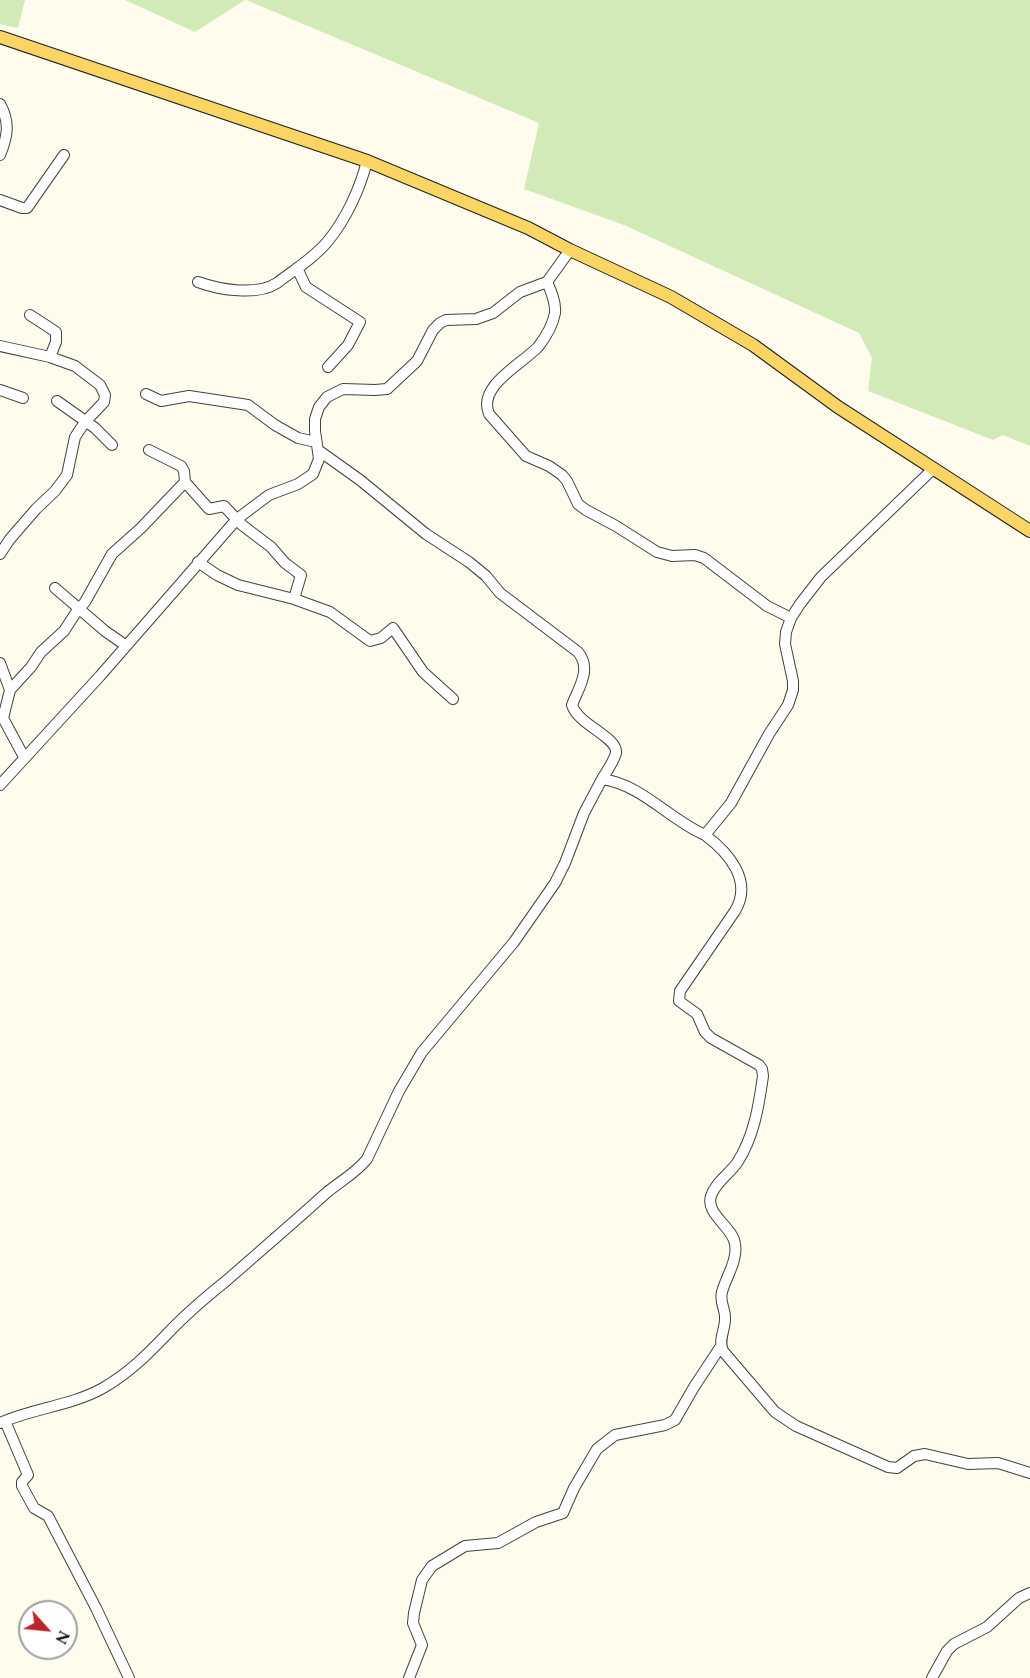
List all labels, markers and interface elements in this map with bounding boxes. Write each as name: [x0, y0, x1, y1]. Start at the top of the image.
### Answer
north arrow: [18, 1600, 78, 1660]
text: N: [49, 1626, 76, 1649]

